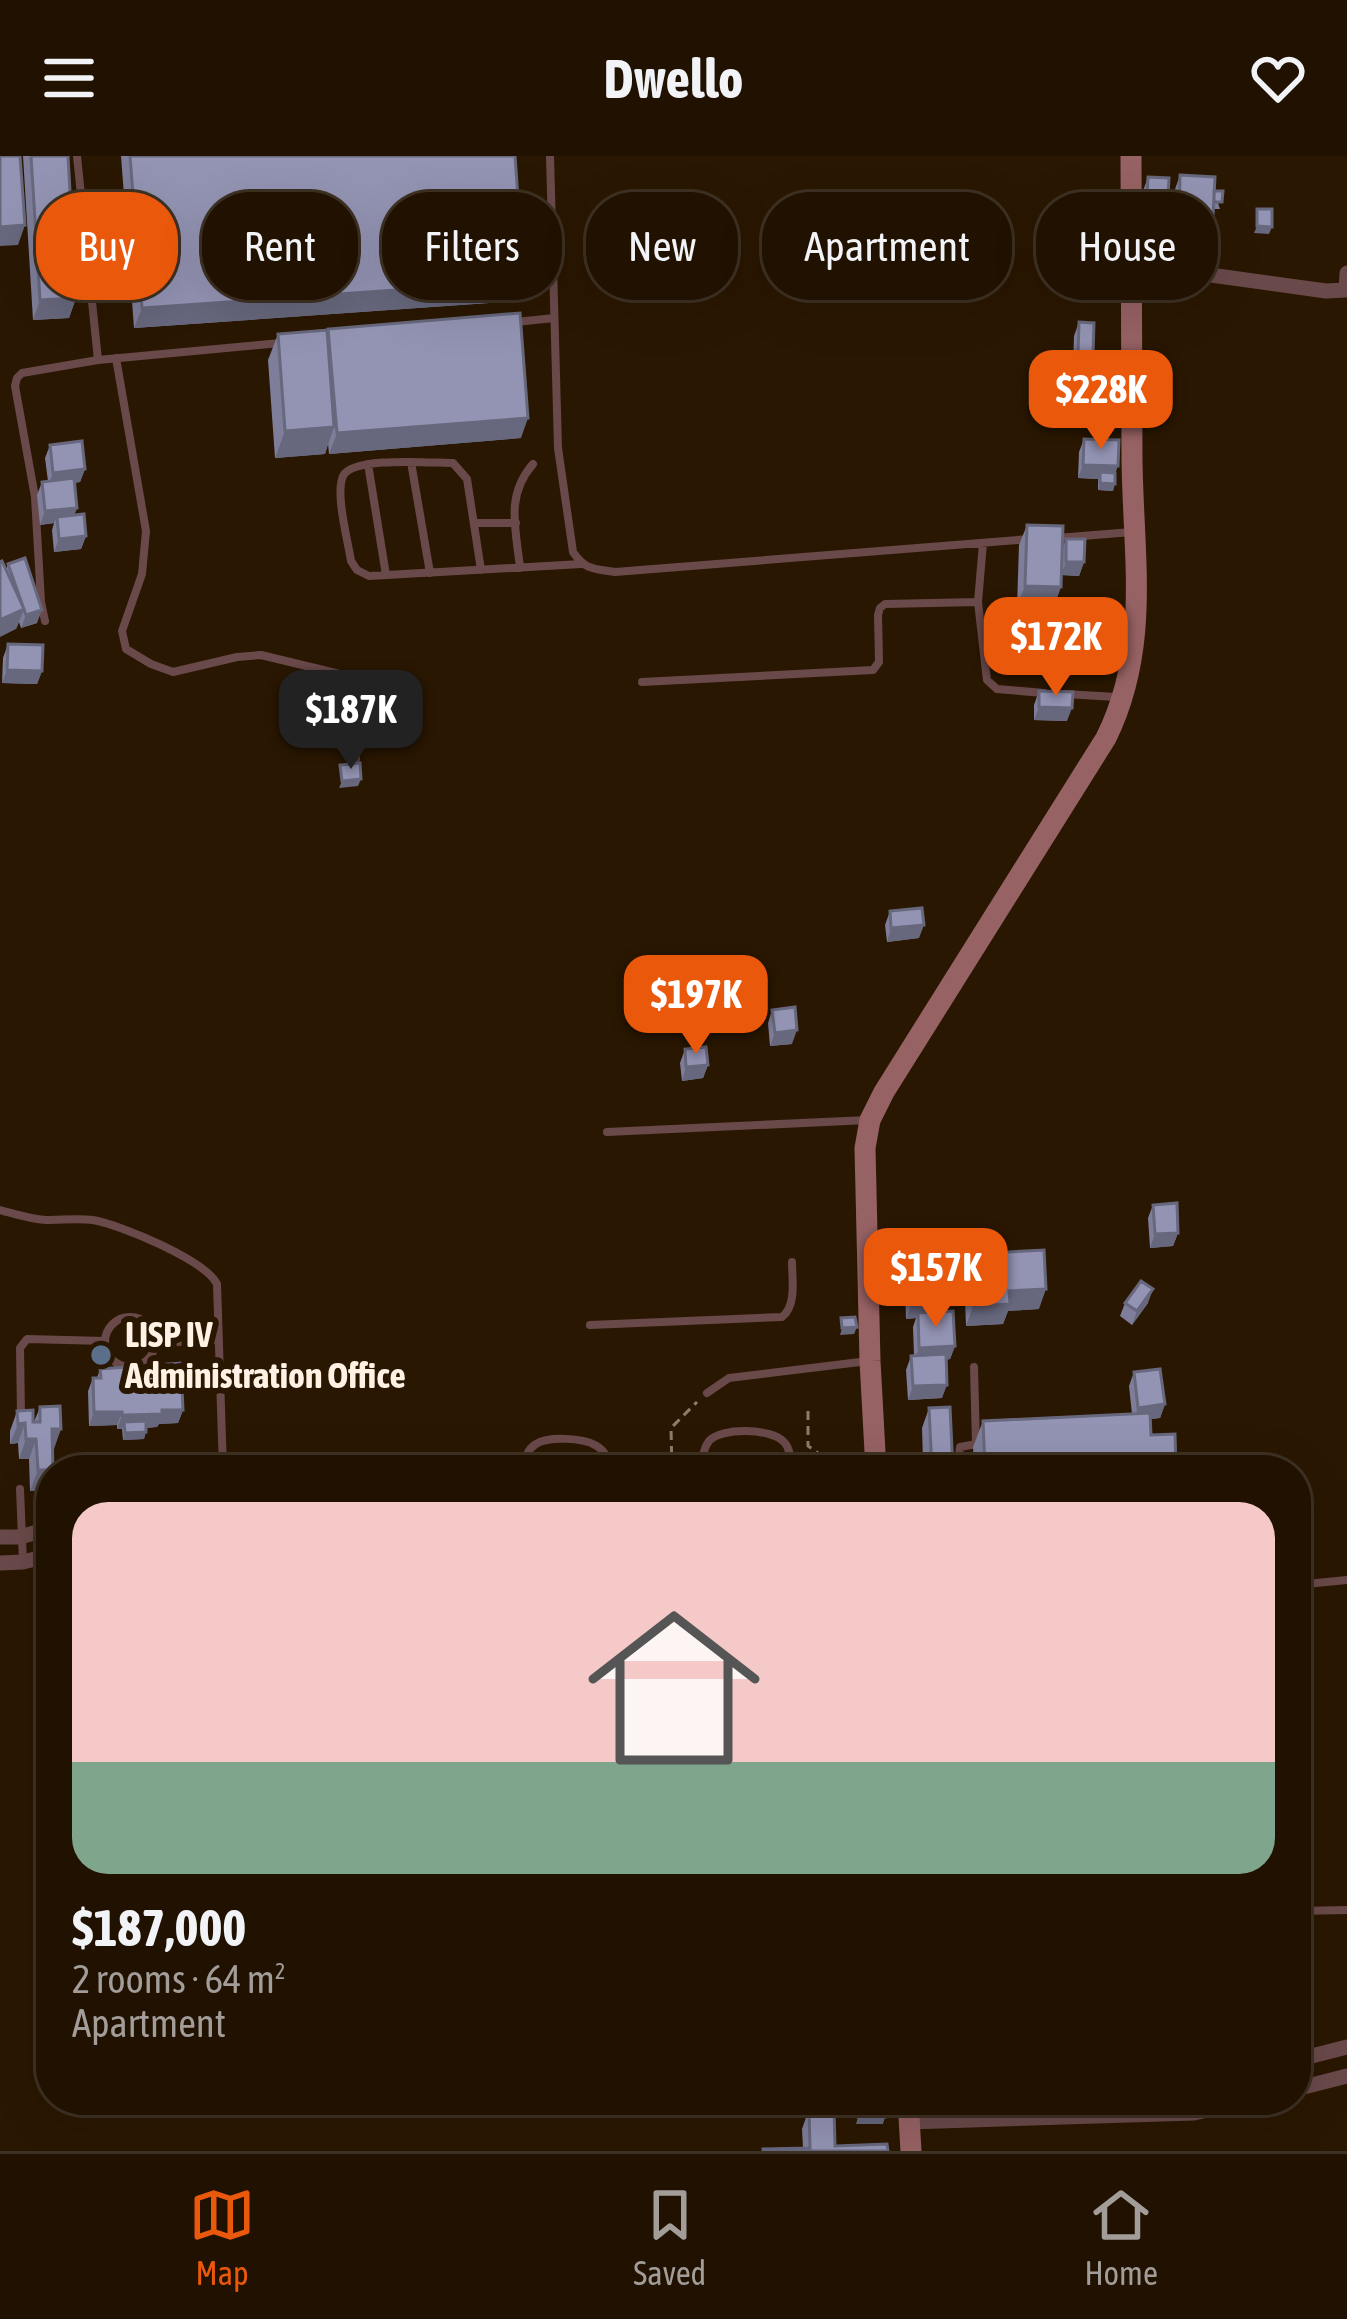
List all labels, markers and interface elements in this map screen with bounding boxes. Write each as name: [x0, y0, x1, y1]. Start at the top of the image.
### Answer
icon: menu: [36, 45, 102, 111]
icon: heart: [1245, 45, 1311, 111]
text: Dwello: [604, 48, 743, 109]
chip: Buy: [36, 192, 178, 300]
chip: Rent: [202, 192, 358, 300]
chip: Filters: [382, 192, 562, 300]
chip: New: [586, 192, 738, 300]
chip: Apartment: [762, 192, 1012, 300]
chip: House: [1036, 192, 1218, 300]
pin: $228K: [1017, 350, 1185, 452]
text: $228K: [1056, 367, 1146, 411]
pin: $172K: [972, 597, 1140, 699]
text: $172K: [1011, 614, 1101, 658]
pin: $187K: [267, 670, 435, 772]
text: $187K: [306, 687, 396, 731]
pin: $197K: [612, 955, 780, 1057]
text: $197K: [651, 972, 741, 1016]
pin: $157K: [852, 1228, 1020, 1330]
text: $157K: [891, 1245, 981, 1289]
place label: LISP IV Administration Office: [124, 1313, 406, 1396]
marker: LISP IV Administration Office: [88, 1342, 114, 1368]
icon: home: [566, 1580, 782, 1796]
text: $187,000: [72, 1898, 246, 1957]
text: 2 rooms · 64 m²: [72, 1957, 286, 2001]
text: Apartment: [72, 2001, 226, 2045]
tab: Map: [189, 2182, 255, 2292]
tab: Saved: [633, 2182, 706, 2292]
tab: Home: [1084, 2182, 1158, 2292]

